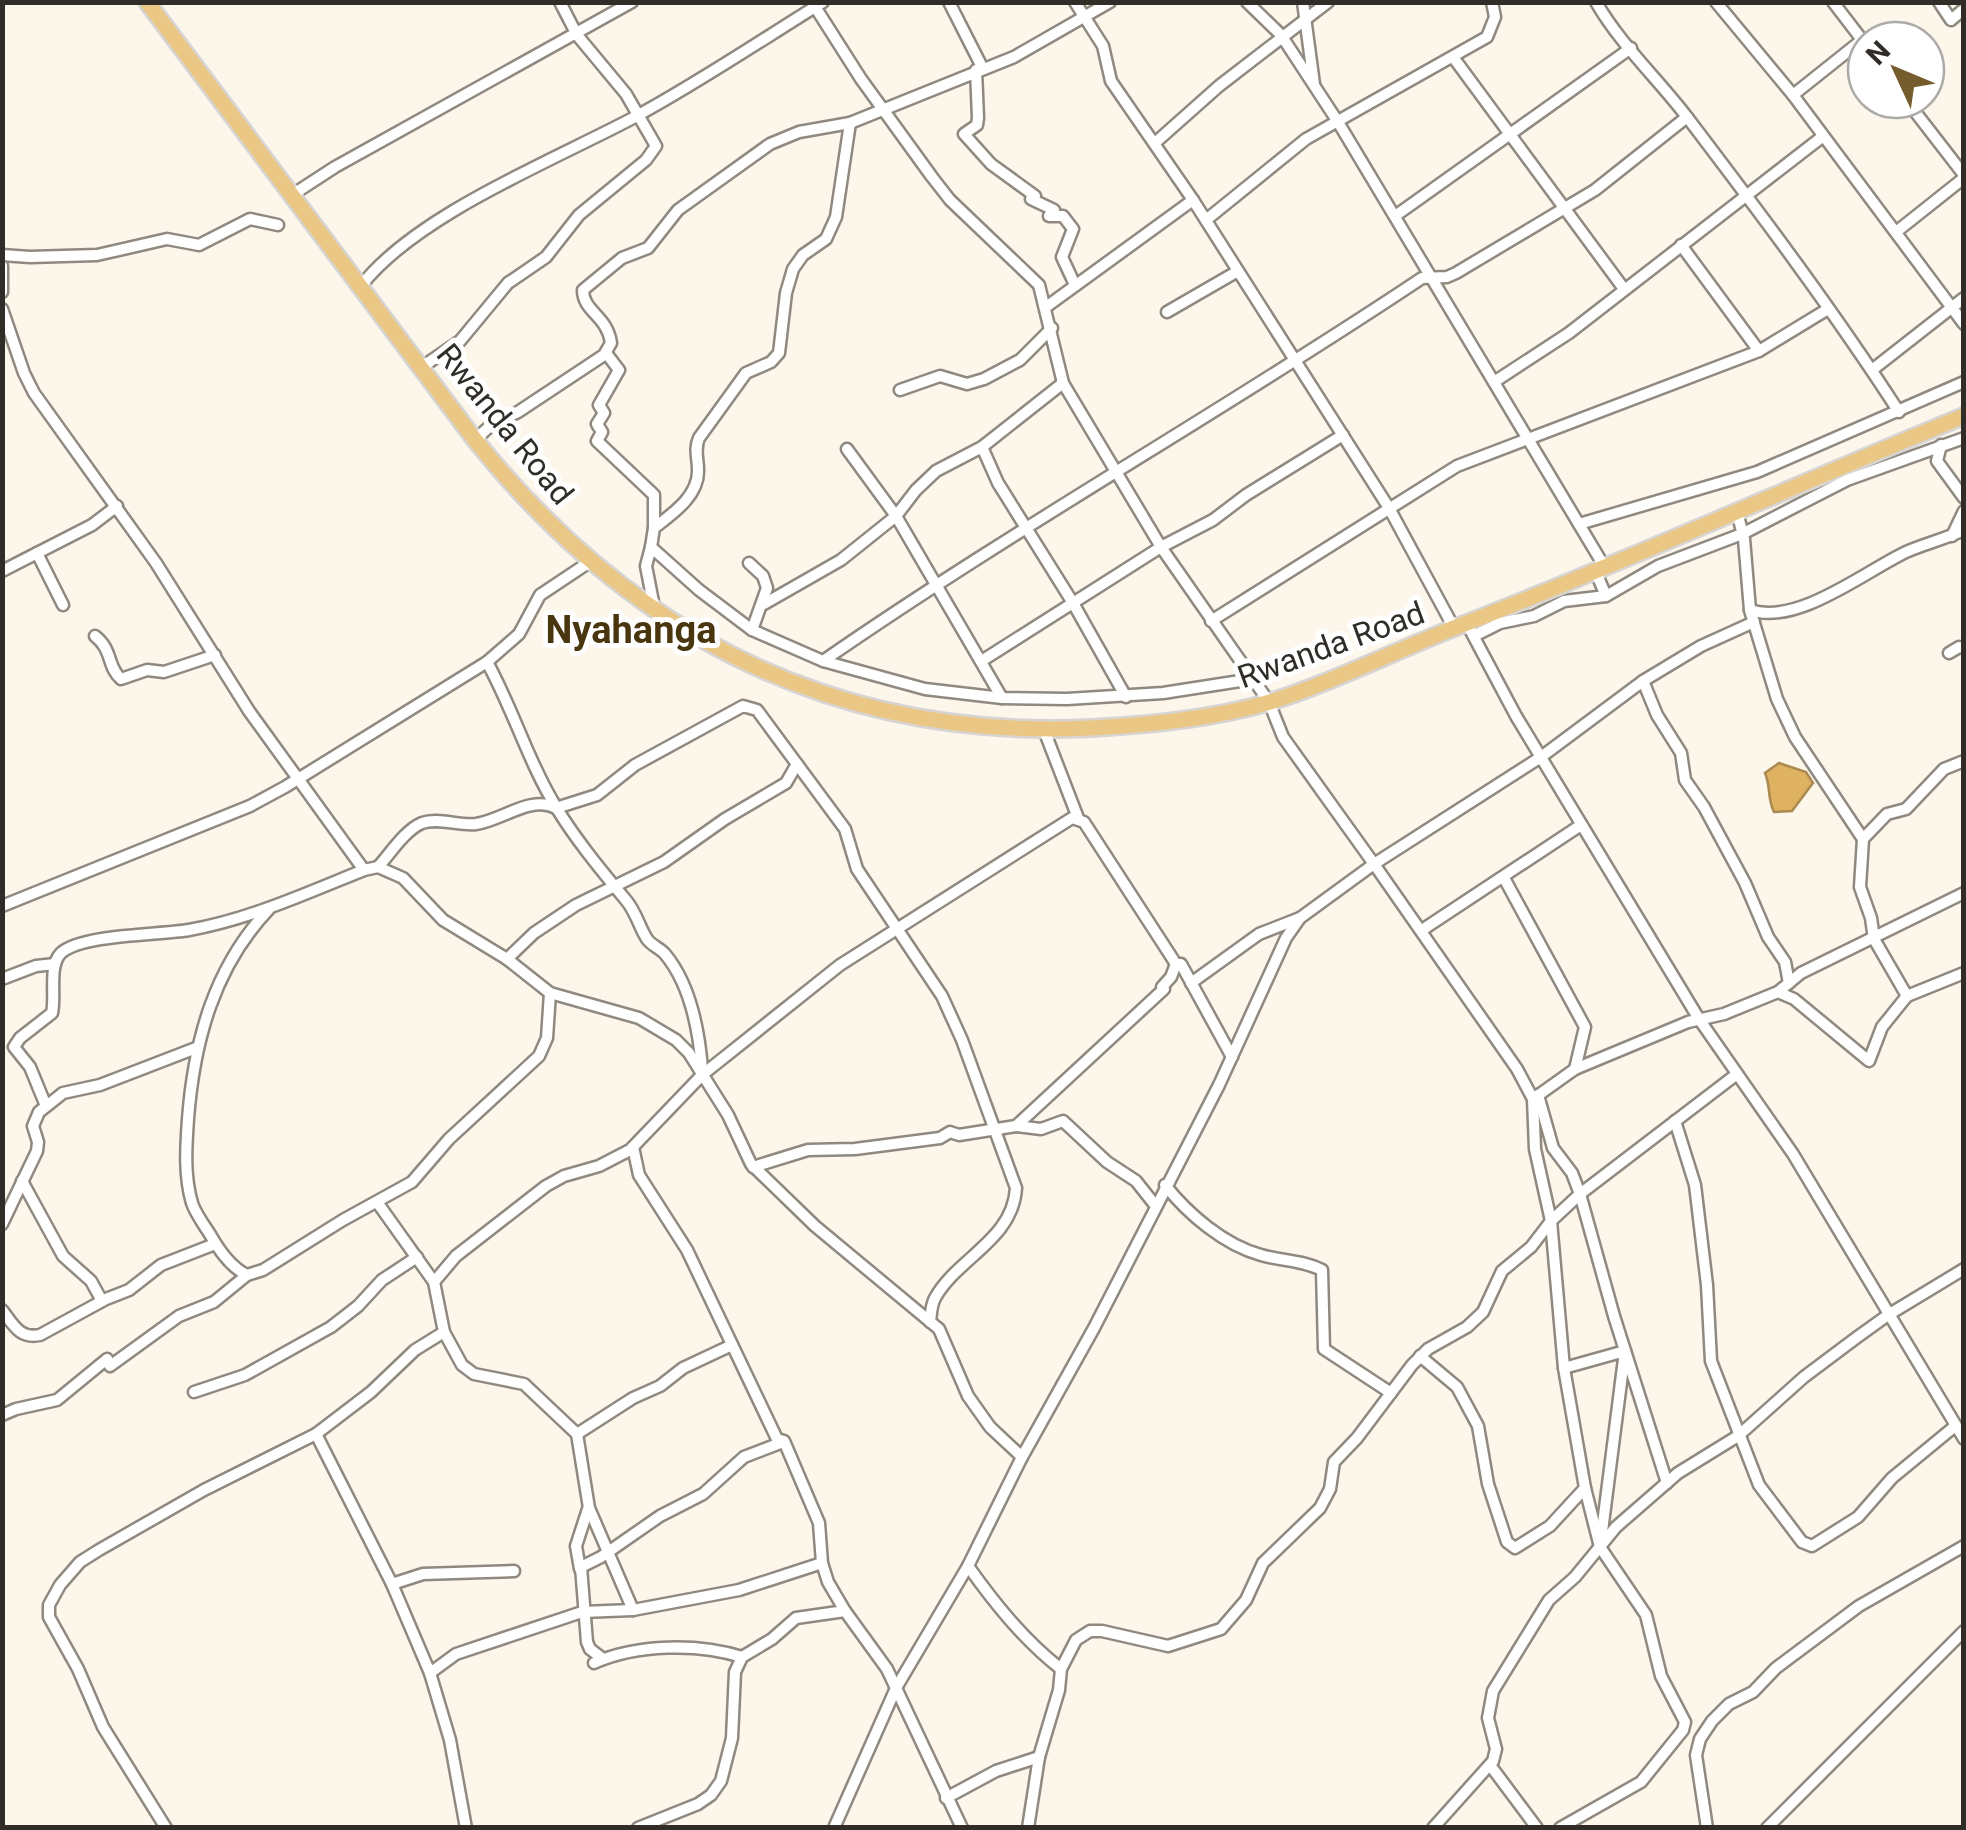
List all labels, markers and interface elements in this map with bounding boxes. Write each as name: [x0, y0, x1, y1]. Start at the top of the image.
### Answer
north arrow: [1846, 20, 1946, 120]
text: N: [1860, 34, 1897, 72]
street label: Rwanda Road: [429, 336, 581, 512]
street label: Rwanda Road: [1233, 594, 1429, 696]
district label: Nyahanga: [546, 608, 716, 652]

